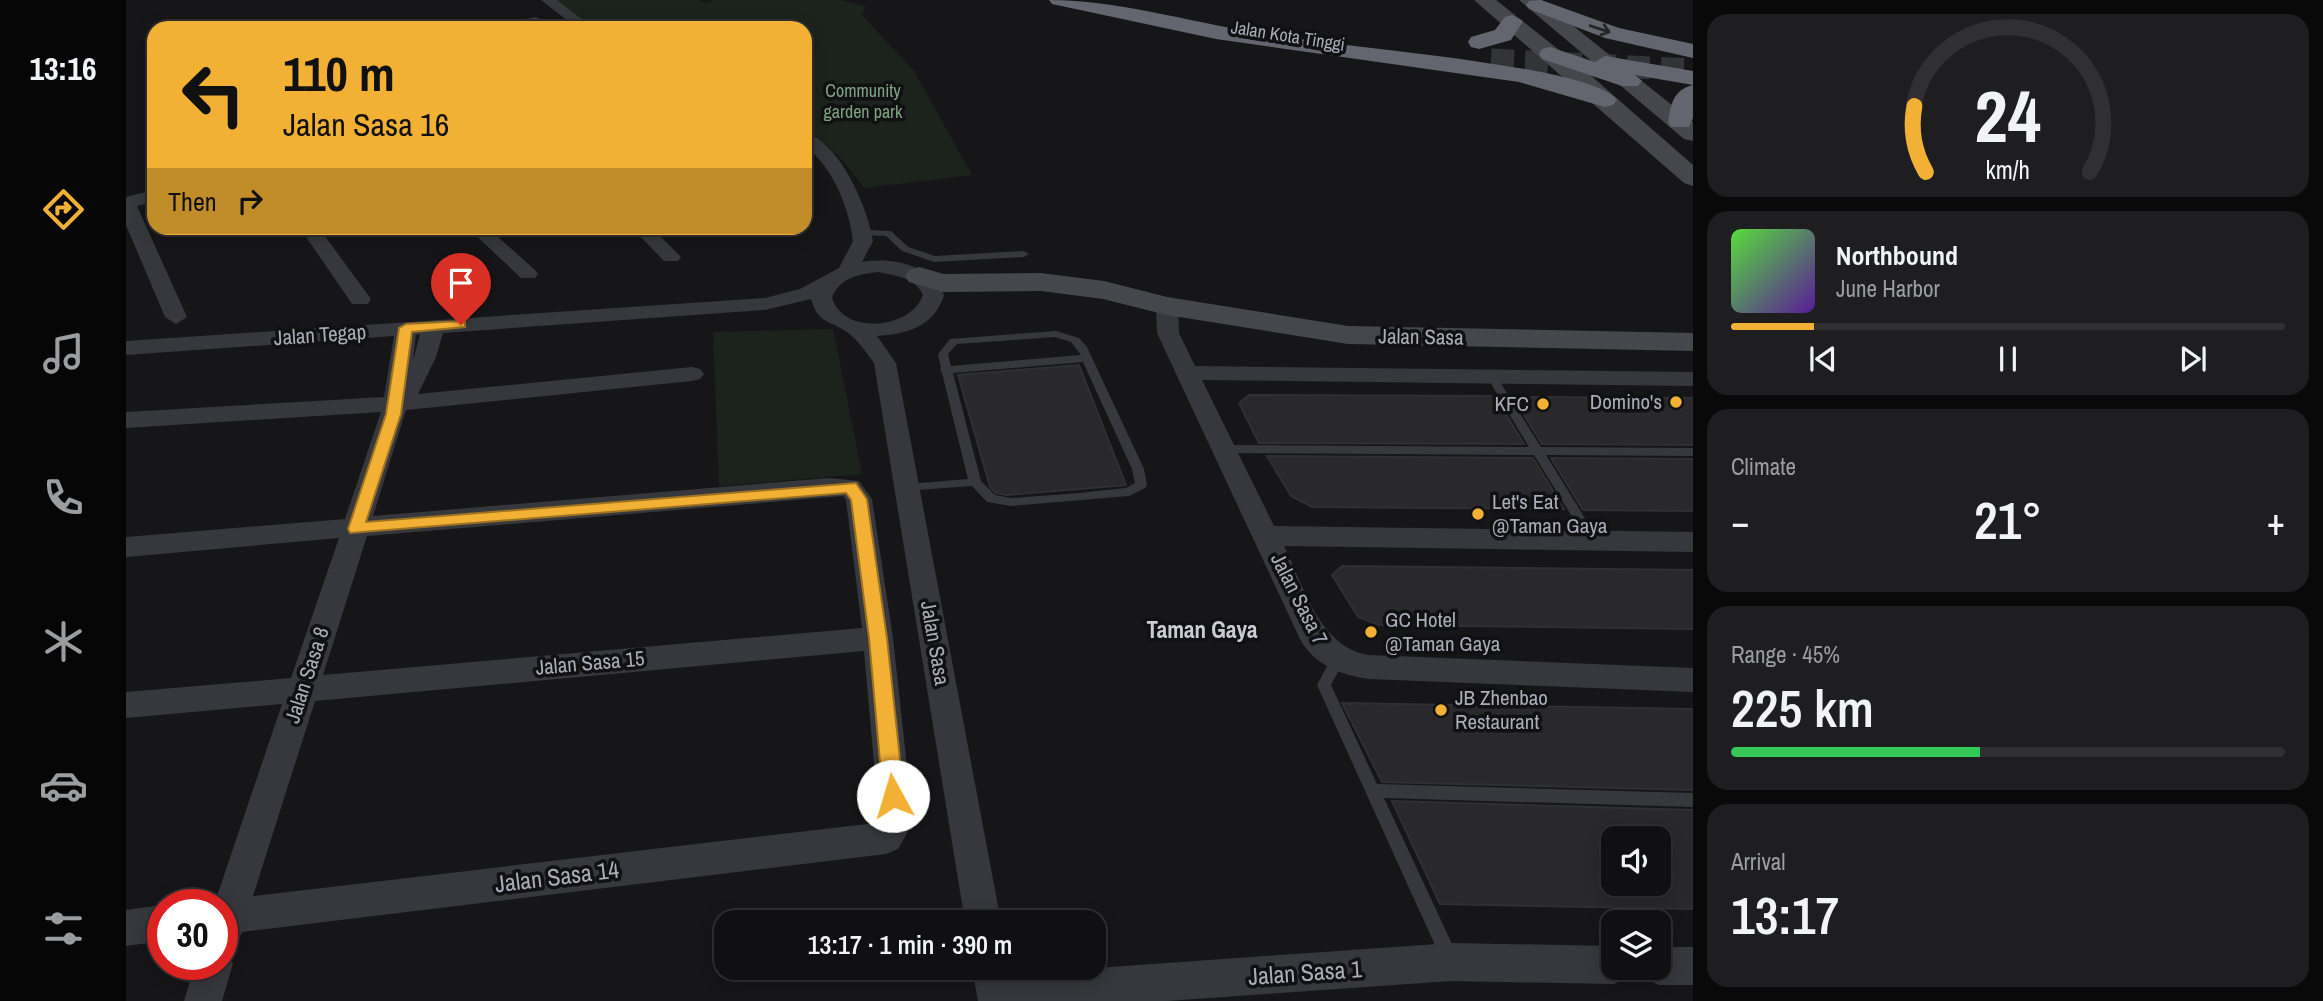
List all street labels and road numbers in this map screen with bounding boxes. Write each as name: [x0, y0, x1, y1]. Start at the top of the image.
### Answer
street label: Jalan Kota Tinggi: [1229, 14, 1347, 57]
street label: Jalan Tegap: [273, 317, 367, 352]
street label: Jalan Sasa: [1378, 321, 1464, 352]
street label: Jalan Sasa 7: [1264, 548, 1335, 650]
street label: Jalan Sasa: [914, 598, 957, 688]
street label: Jalan Sasa 8: [277, 623, 336, 727]
street label: Jalan Sasa 15: [534, 643, 646, 682]
street label: Jalan Sasa 14: [493, 853, 621, 899]
street label: Jalan Sasa 1: [1247, 952, 1363, 992]

